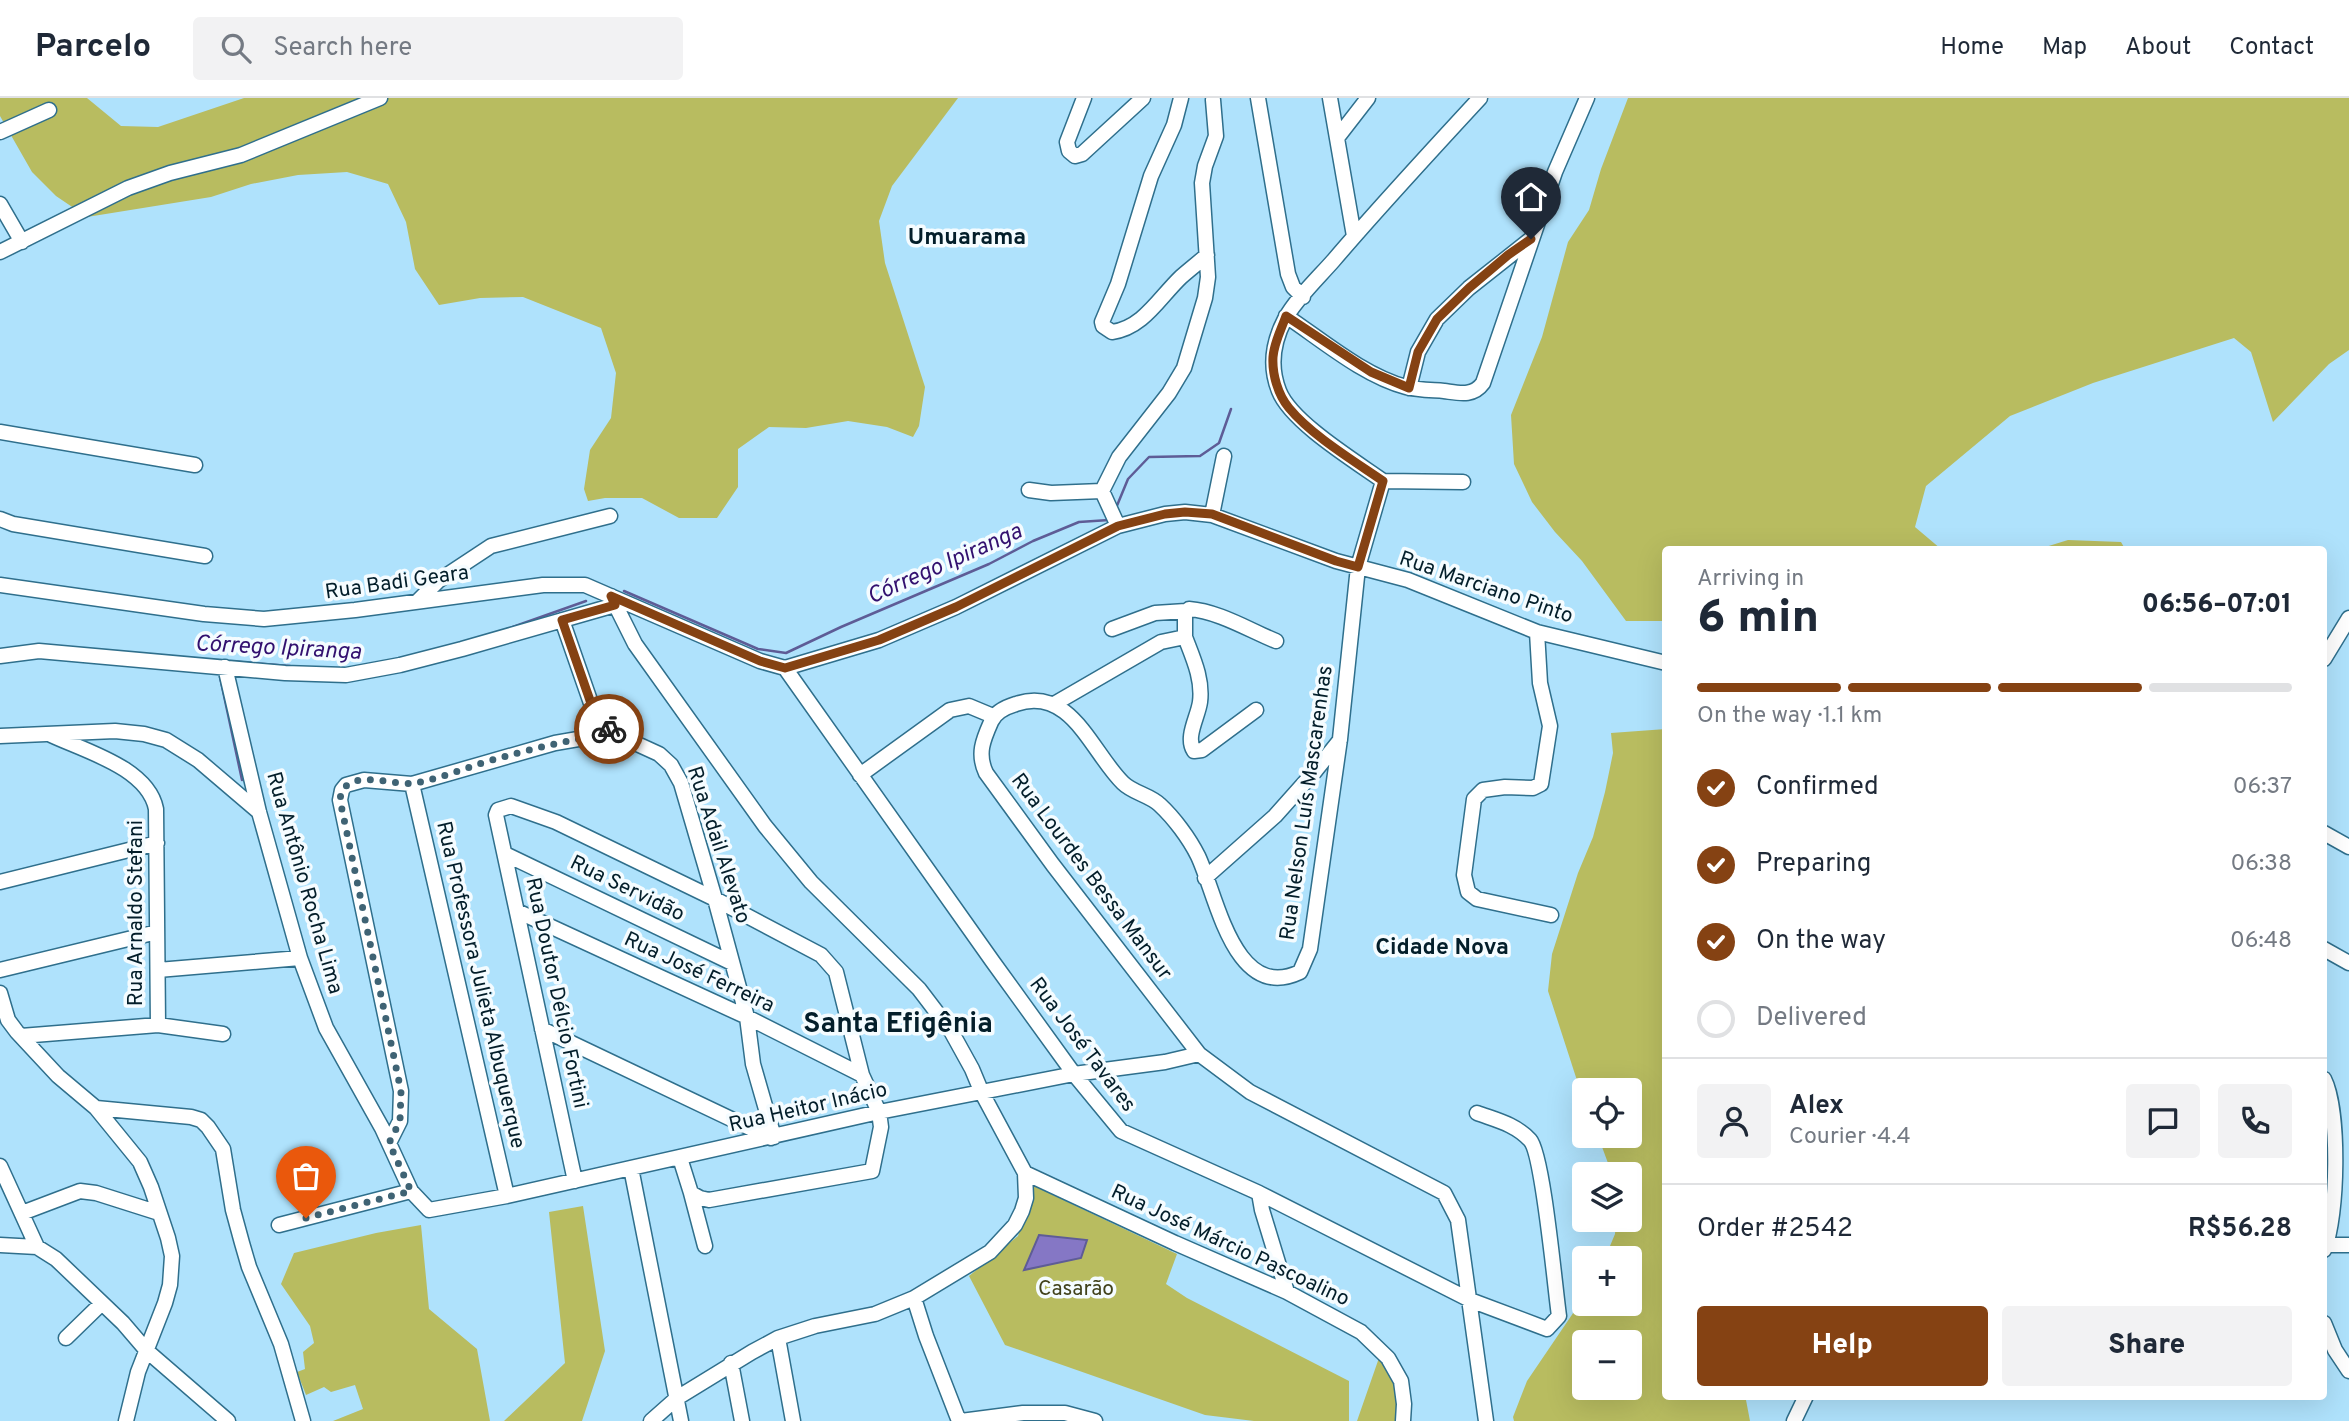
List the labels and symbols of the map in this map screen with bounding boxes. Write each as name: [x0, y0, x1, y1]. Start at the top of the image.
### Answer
pin: [1501, 167, 1561, 239]
district label: Umuarama: [908, 224, 1026, 253]
water label: Córrego Ipiranga: [863, 518, 1027, 612]
street label: Rua Marciano Pinto: [1395, 546, 1577, 630]
street label: Rua Badi Geara: [323, 560, 471, 606]
water label: Córrego Ipiranga: [194, 630, 362, 668]
street label: Rua Nelson Luís Mascarenhas: [1274, 664, 1340, 942]
courier: [574, 694, 644, 764]
street label: Rua Adail Alevato: [680, 763, 756, 927]
street label: Rua Lourdes Bessa Mansur: [1004, 768, 1178, 986]
street label: Rua Antônio Rocha Lima: [259, 769, 349, 997]
street label: Rua Professora Julieta Albuquerque: [429, 819, 531, 1151]
street label: Rua Arnaldo Stefani: [123, 820, 150, 1006]
street label: Rua Servidão: [565, 850, 689, 928]
street label: Rua Doutor Délcio Fortini: [518, 875, 594, 1111]
street label: Rua José Ferreira: [619, 926, 779, 1020]
district label: Cidade Nova: [1375, 934, 1509, 963]
street label: Rua José Tavares: [1023, 972, 1141, 1118]
district label: Santa Efigênia: [803, 1007, 993, 1043]
street label: Rua Heitor Inácio: [726, 1077, 890, 1139]
pin: [276, 1146, 336, 1218]
street label: Rua José Márcio Pascoalino: [1106, 1179, 1354, 1313]
park label: Casarão: [1038, 1276, 1114, 1303]

